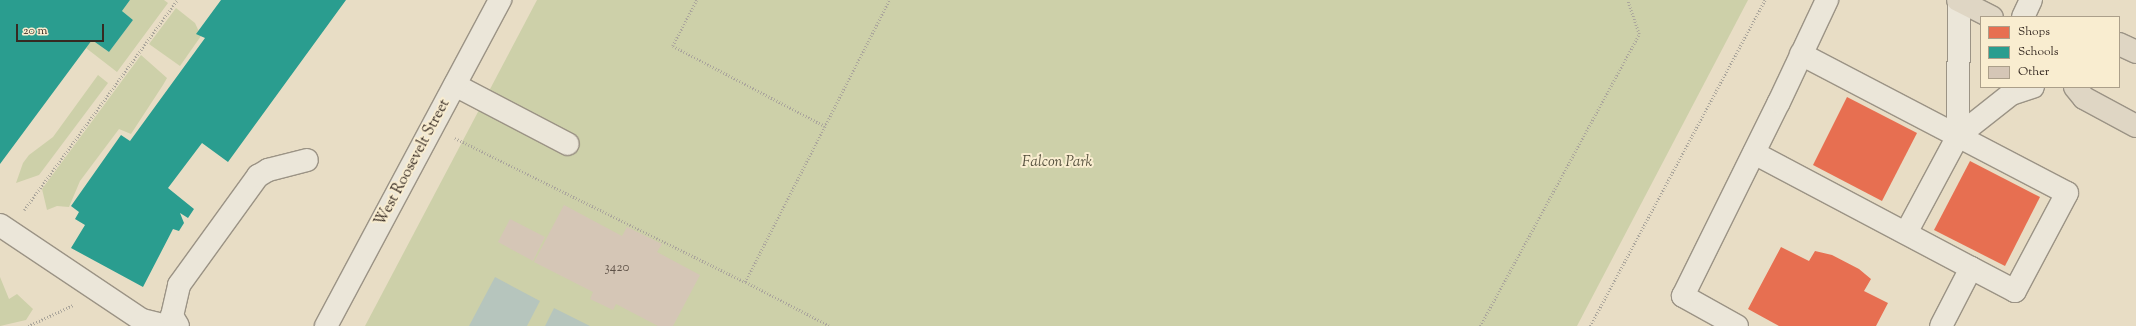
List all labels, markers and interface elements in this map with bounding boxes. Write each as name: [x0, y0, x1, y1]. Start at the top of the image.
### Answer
scale bar: [18, 16, 106, 42]
legend: [1980, 16, 2120, 88]
text: 20 m: [23, 22, 47, 40]
text: Shops: [2018, 23, 2050, 41]
text: Schools: [2018, 43, 2059, 61]
text: Other: [2018, 63, 2049, 81]
street label: West Roosevelt Street: [372, 96, 454, 230]
park label: Falcon Park: [1022, 154, 1092, 172]
house number: 3420: [605, 260, 629, 276]

